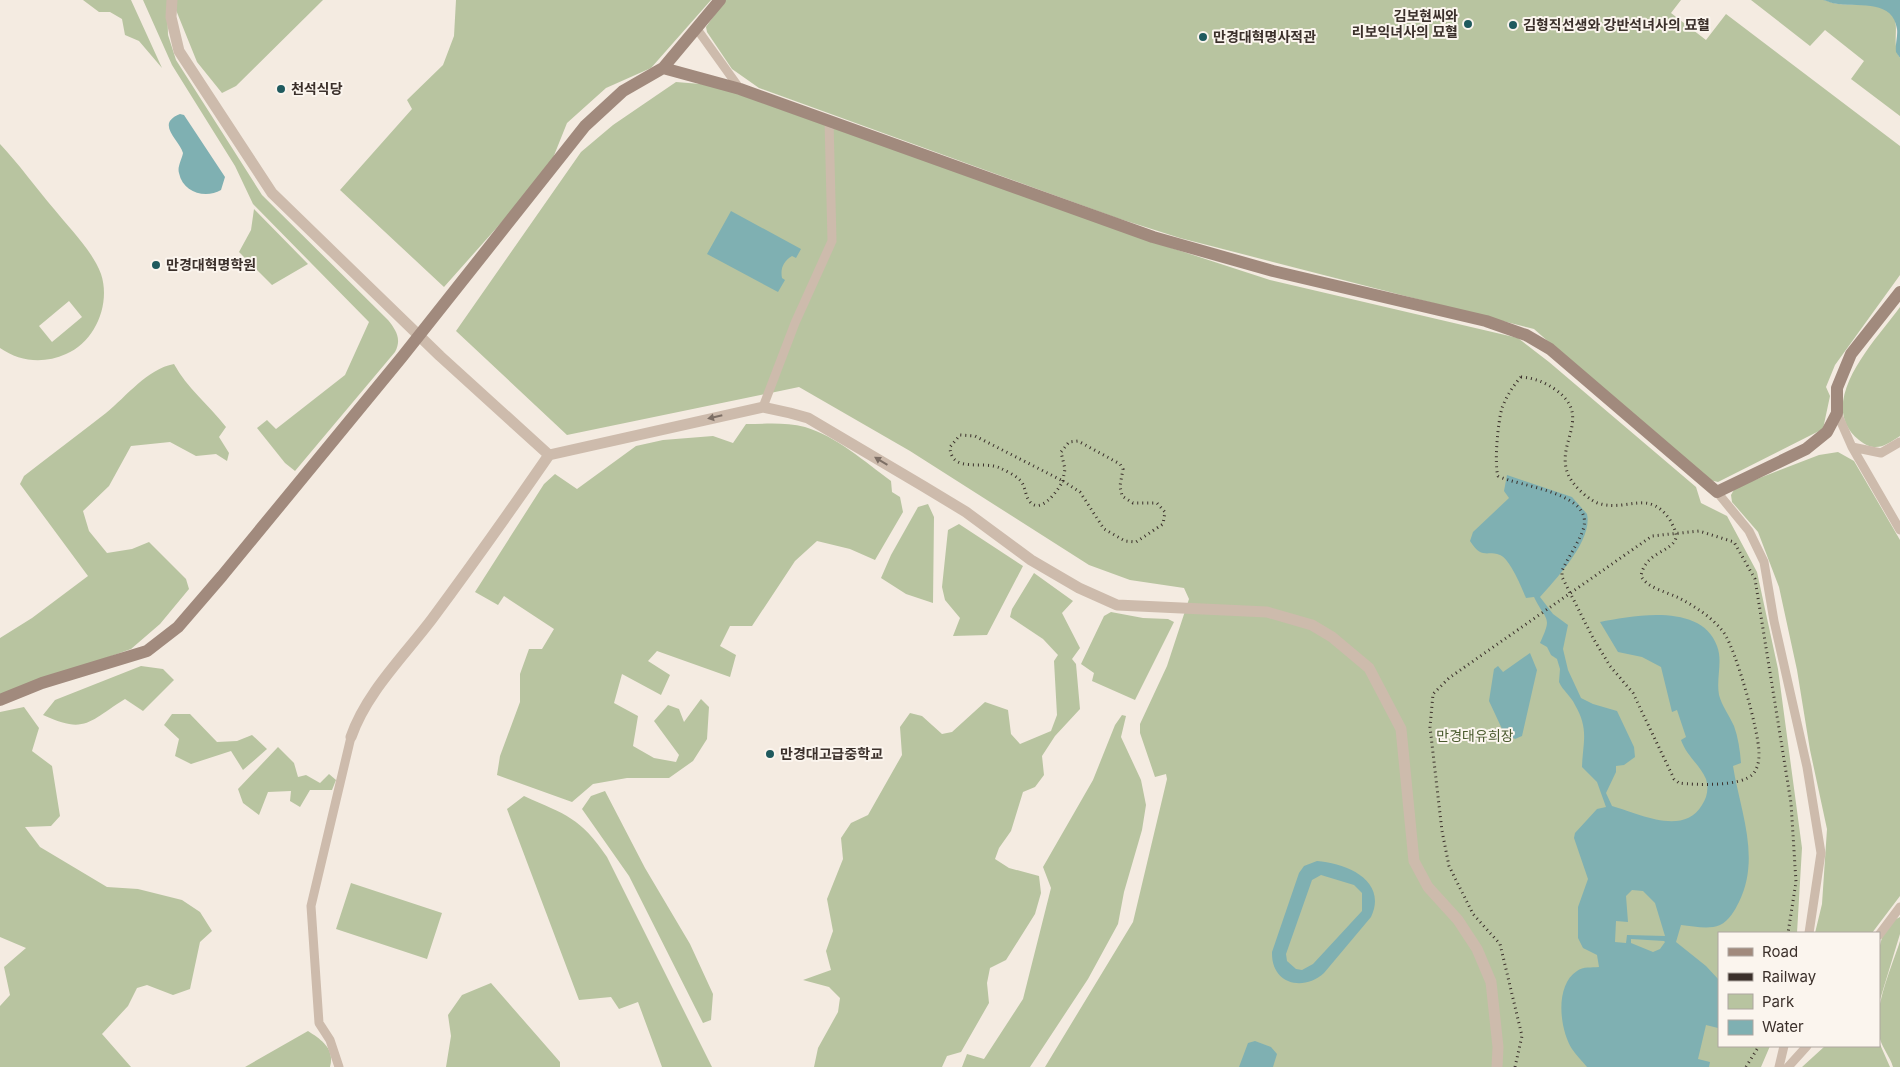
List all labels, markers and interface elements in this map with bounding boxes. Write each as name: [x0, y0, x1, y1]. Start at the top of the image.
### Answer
place label: 김보현씨와 리보익녀사의 묘혈: [1352, 7, 1458, 40]
place label: 김형직선생와 강반석녀사의 묘혈: [1523, 16, 1710, 33]
marker: 김보현씨와 리보익녀사의 묘혈: [1462, 18, 1474, 30]
marker: 김형직선생와 강반석녀사의 묘혈: [1507, 19, 1519, 31]
place label: 만경대혁명사적관: [1213, 28, 1316, 45]
marker: 만경대혁명사적관: [1197, 31, 1209, 43]
place label: 천석식당: [291, 80, 343, 97]
marker: 천석식당: [275, 83, 287, 95]
place label: 만경대혁명학원: [166, 256, 256, 273]
marker: 만경대혁명학원: [150, 259, 162, 271]
one-way arrow: [708, 413, 723, 421]
one-way arrow: [875, 456, 888, 465]
park label: 만경대유희장: [1436, 727, 1514, 744]
place label: 만경대고급중학교: [780, 745, 883, 762]
marker: 만경대고급중학교: [764, 748, 776, 760]
legend: [1718, 932, 1880, 1047]
text: Road: [1762, 942, 1798, 961]
text: Railway: [1762, 967, 1817, 986]
text: Park: [1762, 992, 1795, 1011]
text: Water: [1762, 1017, 1804, 1036]

